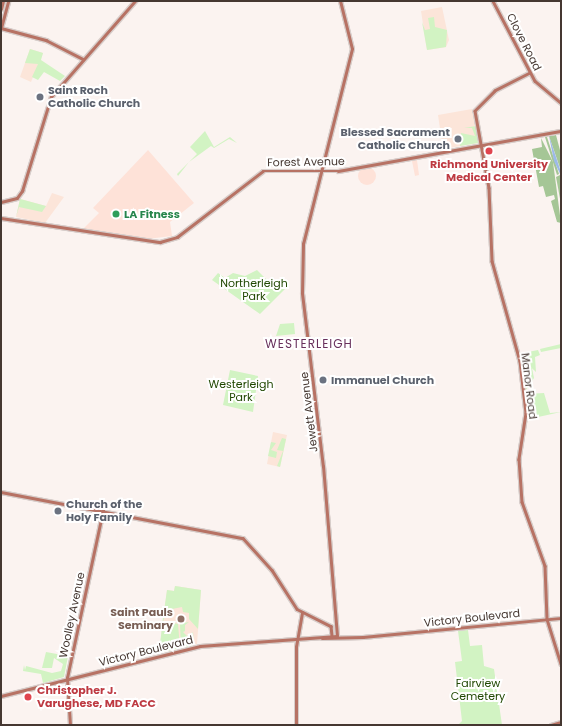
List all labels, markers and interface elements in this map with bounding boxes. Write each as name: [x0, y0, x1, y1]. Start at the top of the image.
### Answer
street label: Clove Road: [504, 11, 544, 73]
place label: Saint Roch Catholic Church: [48, 84, 140, 110]
marker: Saint Roch Catholic Church: [35, 92, 45, 102]
place label: Blessed Sacrament Catholic Church: [341, 126, 450, 152]
marker: Blessed Sacrament Catholic Church: [453, 134, 463, 144]
marker: Richmond University Medical Center: [483, 145, 495, 157]
street label: Forest Avenue: [267, 155, 345, 169]
place label: Richmond University Medical Center: [430, 158, 548, 184]
place label: LA Fitness: [124, 207, 180, 221]
marker: LA Fitness: [111, 209, 121, 219]
park label: Northerleigh Park: [220, 277, 288, 303]
district label: WESTERLEIGH: [265, 337, 353, 351]
street label: Manor Road: [518, 352, 540, 420]
street label: Jewett Avenue: [298, 371, 320, 453]
place label: Immanuel Church: [331, 373, 434, 387]
marker: Immanuel Church: [318, 375, 328, 385]
park label: Westerleigh Park: [209, 378, 273, 404]
place label: Church of the Holy Family: [66, 498, 142, 524]
marker: Church of the Holy Family: [53, 506, 63, 516]
street label: Woolley Avenue: [56, 571, 88, 659]
place label: Saint Pauls Seminary: [110, 606, 173, 632]
street label: Victory Boulevard: [423, 606, 521, 630]
marker: Saint Pauls Seminary: [176, 614, 186, 624]
street label: Victory Boulevard: [98, 633, 194, 669]
park label: Fairview Cemetery: [451, 677, 505, 703]
place label: Christopher J. Varughese, MD FACC: [37, 684, 156, 710]
marker: Christopher J. Varughese, MD FACC: [22, 691, 34, 703]

